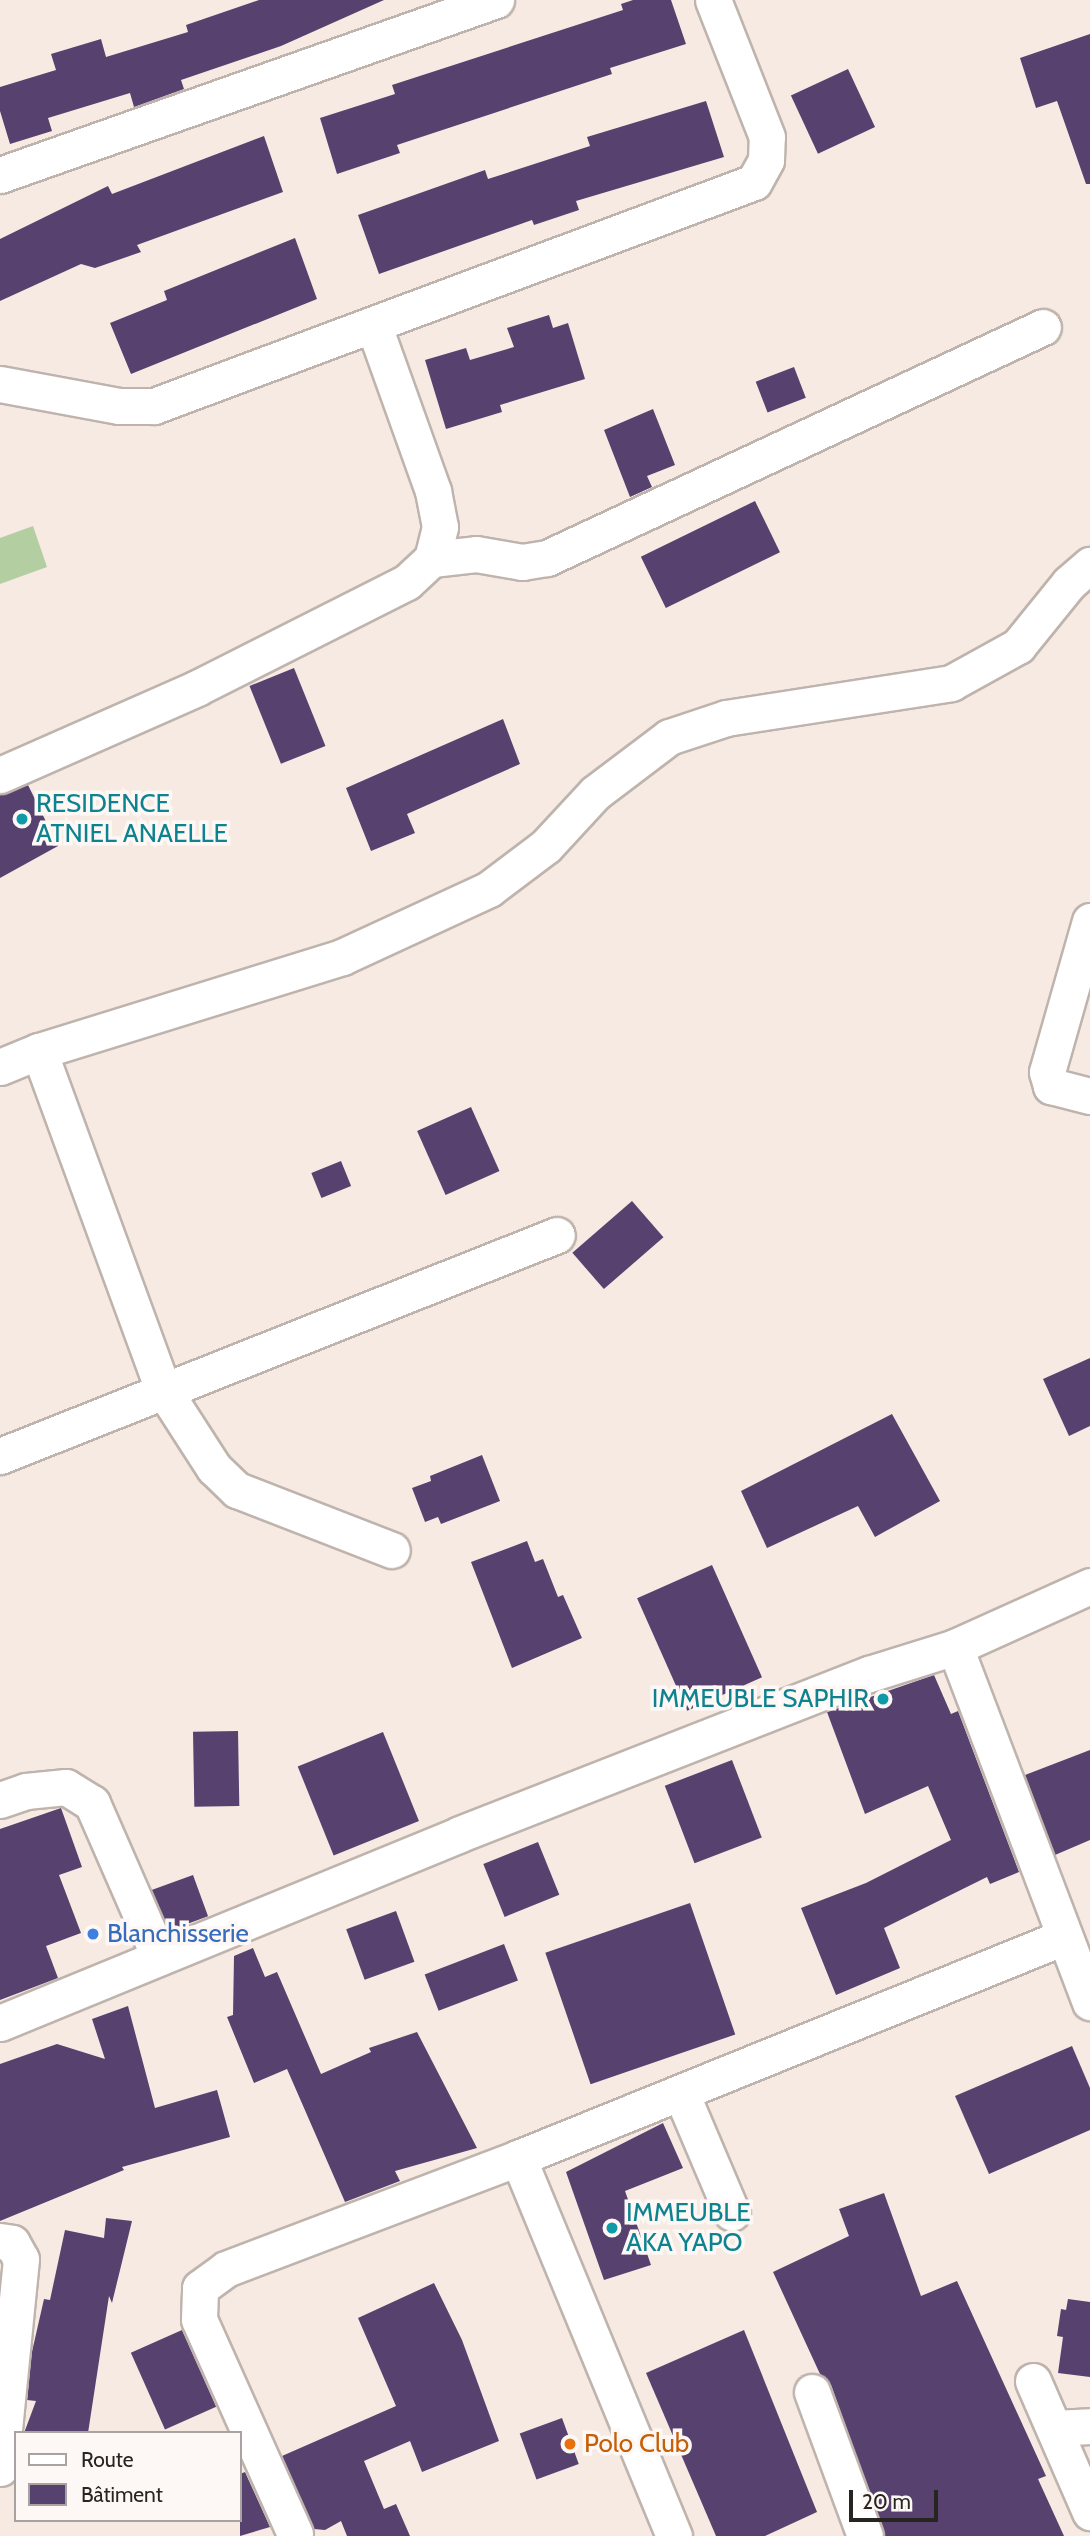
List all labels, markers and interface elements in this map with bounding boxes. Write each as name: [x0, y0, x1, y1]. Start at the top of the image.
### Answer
place label: RESIDENCE ATNIEL ANAELLE: [36, 788, 228, 850]
marker: RESIDENCE ATNIEL ANAELLE: [14, 811, 30, 827]
place label: IMMEUBLE SAPHIR: [652, 1683, 869, 1715]
marker: IMMEUBLE SAPHIR: [875, 1691, 891, 1707]
place label: Blanchisserie: [107, 1918, 249, 1950]
marker: Blanchisserie: [85, 1926, 101, 1942]
place label: IMMEUBLE AKA YAPO: [626, 2197, 751, 2258]
marker: IMMEUBLE AKA YAPO: [604, 2220, 620, 2236]
place label: Polo Club: [584, 2428, 689, 2460]
legend: [14, 2431, 242, 2522]
marker: Polo Club: [562, 2436, 578, 2452]
text: Route: [81, 2447, 134, 2472]
scale bar: [852, 2476, 941, 2520]
text: Bâtiment: [81, 2482, 163, 2507]
text: 20 m: [862, 2489, 911, 2514]

